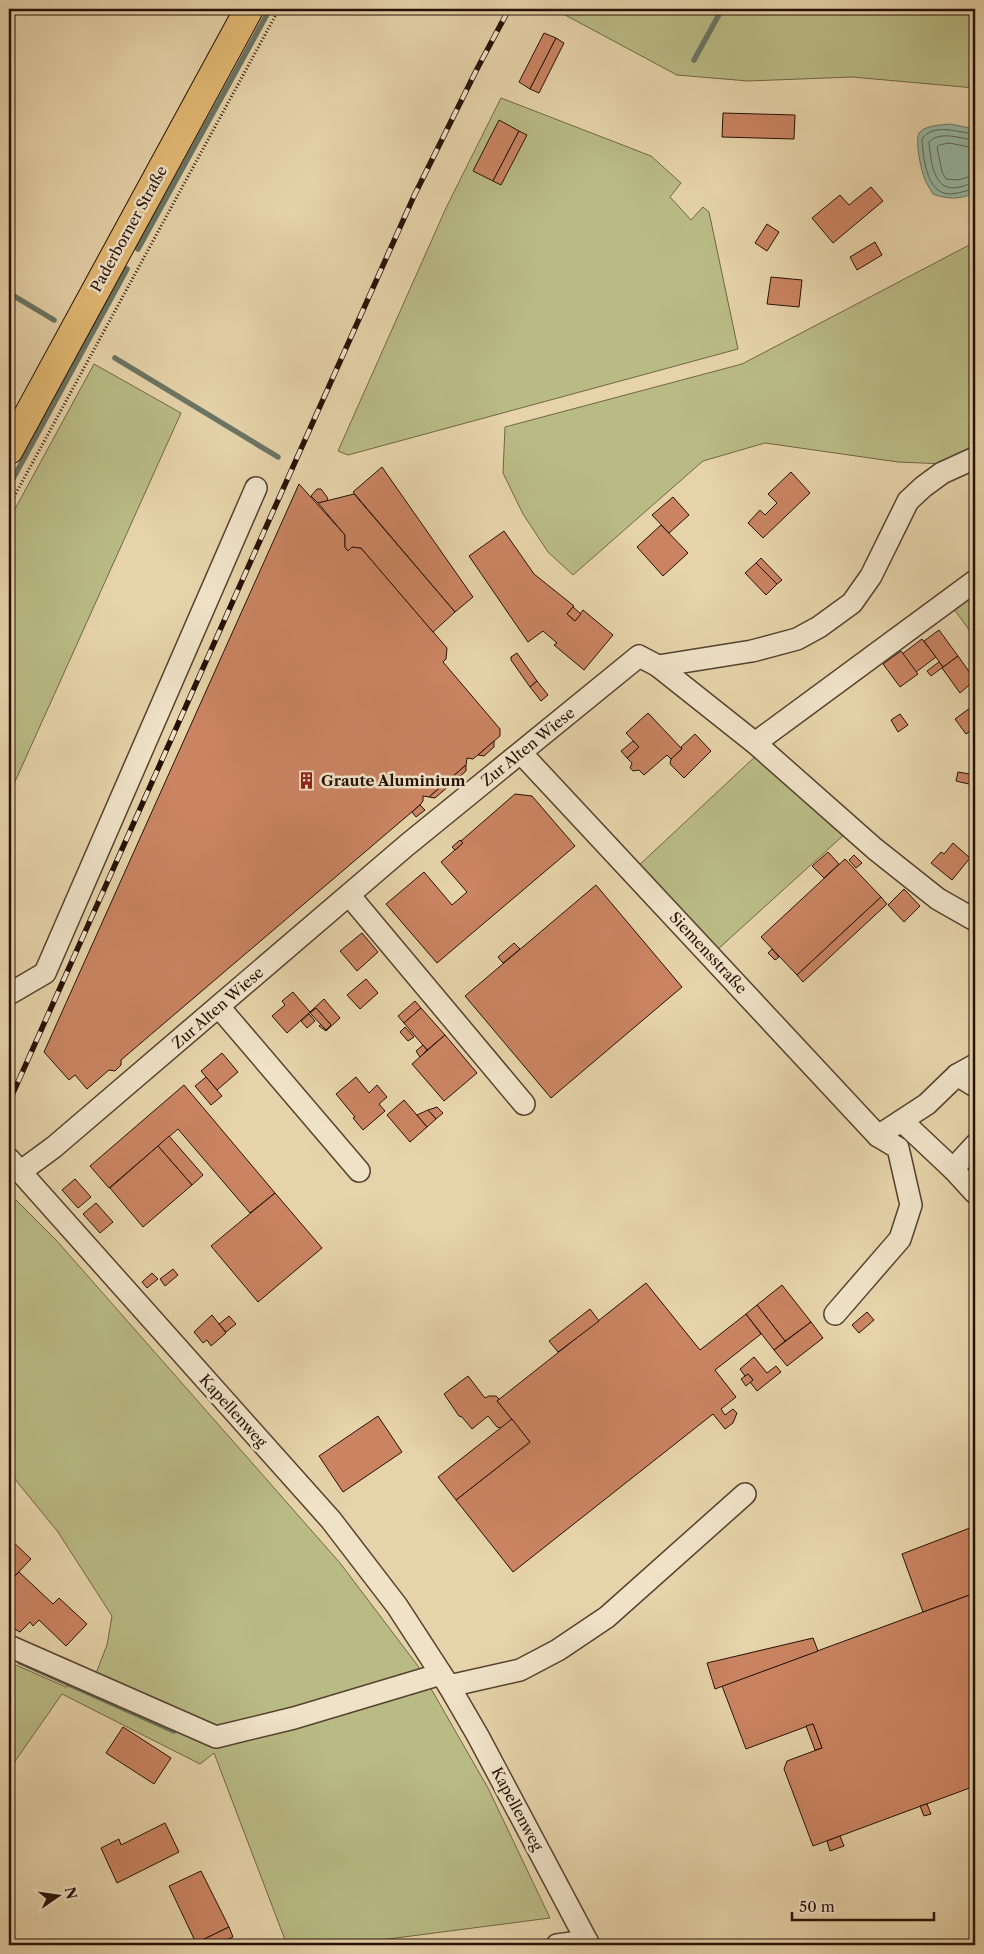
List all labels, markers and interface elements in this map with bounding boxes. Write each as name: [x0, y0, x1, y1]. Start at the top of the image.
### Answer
street label: Paderborner Straße: [86, 162, 171, 295]
street label: Zur Alten Wiese: [477, 703, 578, 790]
building icon: Graute Aluminium: [297, 771, 317, 791]
place label: Graute Aluminium: [321, 771, 465, 790]
street label: Siemensstraße: [666, 908, 751, 998]
street label: Zur Alten Wiese: [168, 963, 267, 1053]
street label: Kapellenweg: [196, 1370, 271, 1451]
street label: Kapellenweg: [487, 1764, 547, 1854]
north arrow: [32, 1872, 82, 1922]
text: N: [61, 1885, 81, 1901]
scale bar: [792, 1889, 934, 1921]
text: 50 m: [799, 1897, 835, 1916]

